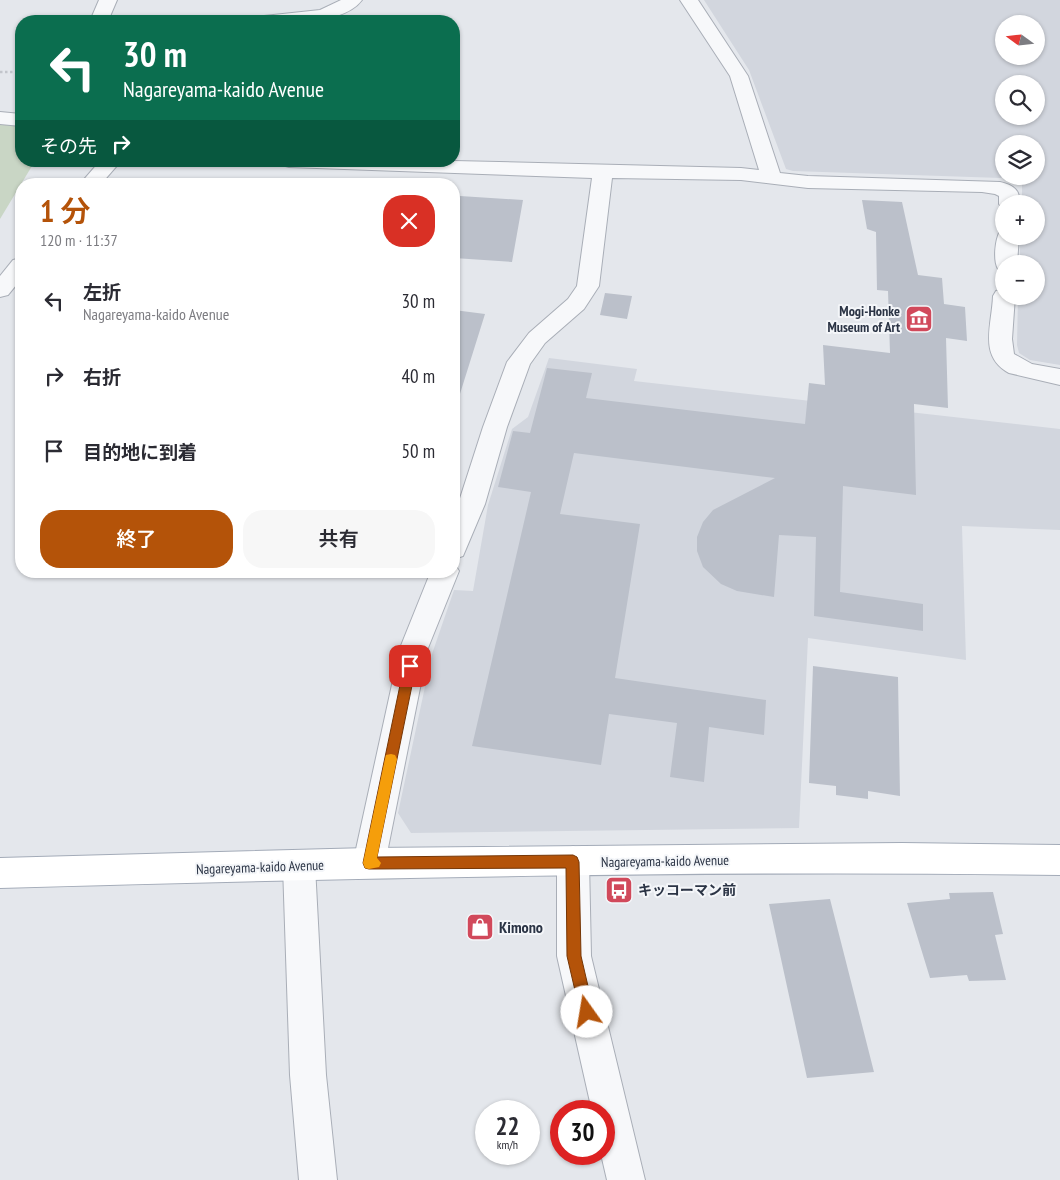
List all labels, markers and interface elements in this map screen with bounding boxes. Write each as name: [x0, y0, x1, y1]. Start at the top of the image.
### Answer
north arrow: [995, 15, 1045, 65]
map controls: [995, 15, 1045, 305]
text: 30 m: [123, 31, 187, 77]
icon: left: [40, 35, 105, 100]
text: Nagareyama-kaido Avenue: [123, 75, 324, 103]
button: search: [995, 75, 1045, 125]
icon: right: [107, 130, 135, 158]
text: その先: [40, 134, 97, 158]
button: layers: [995, 135, 1045, 185]
text: 1 分: [40, 191, 91, 230]
button: close: [383, 195, 435, 247]
button: +: [995, 195, 1045, 245]
text: 120 m · 11:37: [40, 230, 118, 250]
button: −: [995, 255, 1045, 305]
text: 左折: [83, 280, 121, 304]
icon: left: [40, 287, 68, 315]
text: 30 m: [402, 289, 435, 313]
place label: Mogi-Honke Museum of Art: [827, 302, 900, 336]
text: Nagareyama-kaido Avenue: [83, 304, 229, 324]
museum icon: Mogi-Honke Museum of Art: [904, 304, 934, 334]
icon: right: [40, 362, 68, 390]
text: 40 m: [402, 364, 435, 388]
text: 右折: [83, 365, 121, 389]
icon: arrive: [40, 437, 68, 465]
text: 50 m: [402, 439, 435, 463]
text: 目的地に到着: [83, 440, 197, 464]
button: 終了: [40, 510, 233, 568]
button: 共有: [243, 510, 435, 568]
pin: [389, 645, 431, 687]
icon: arrive: [396, 652, 424, 680]
street label: Nagareyama-kaido Avenue: [601, 851, 729, 871]
street label: Nagareyama-kaido Avenue: [196, 856, 324, 878]
bus stop icon: キッコーマン前: [604, 875, 634, 905]
place label: キッコーマン前: [638, 881, 736, 899]
shop icon: Kimono: [465, 912, 495, 942]
place label: Kimono: [499, 917, 543, 937]
position arrow: [560, 985, 612, 1037]
speed limit sign: 30: [550, 1100, 615, 1165]
text: 22: [496, 1110, 519, 1142]
text: km/h: [497, 1137, 518, 1152]

